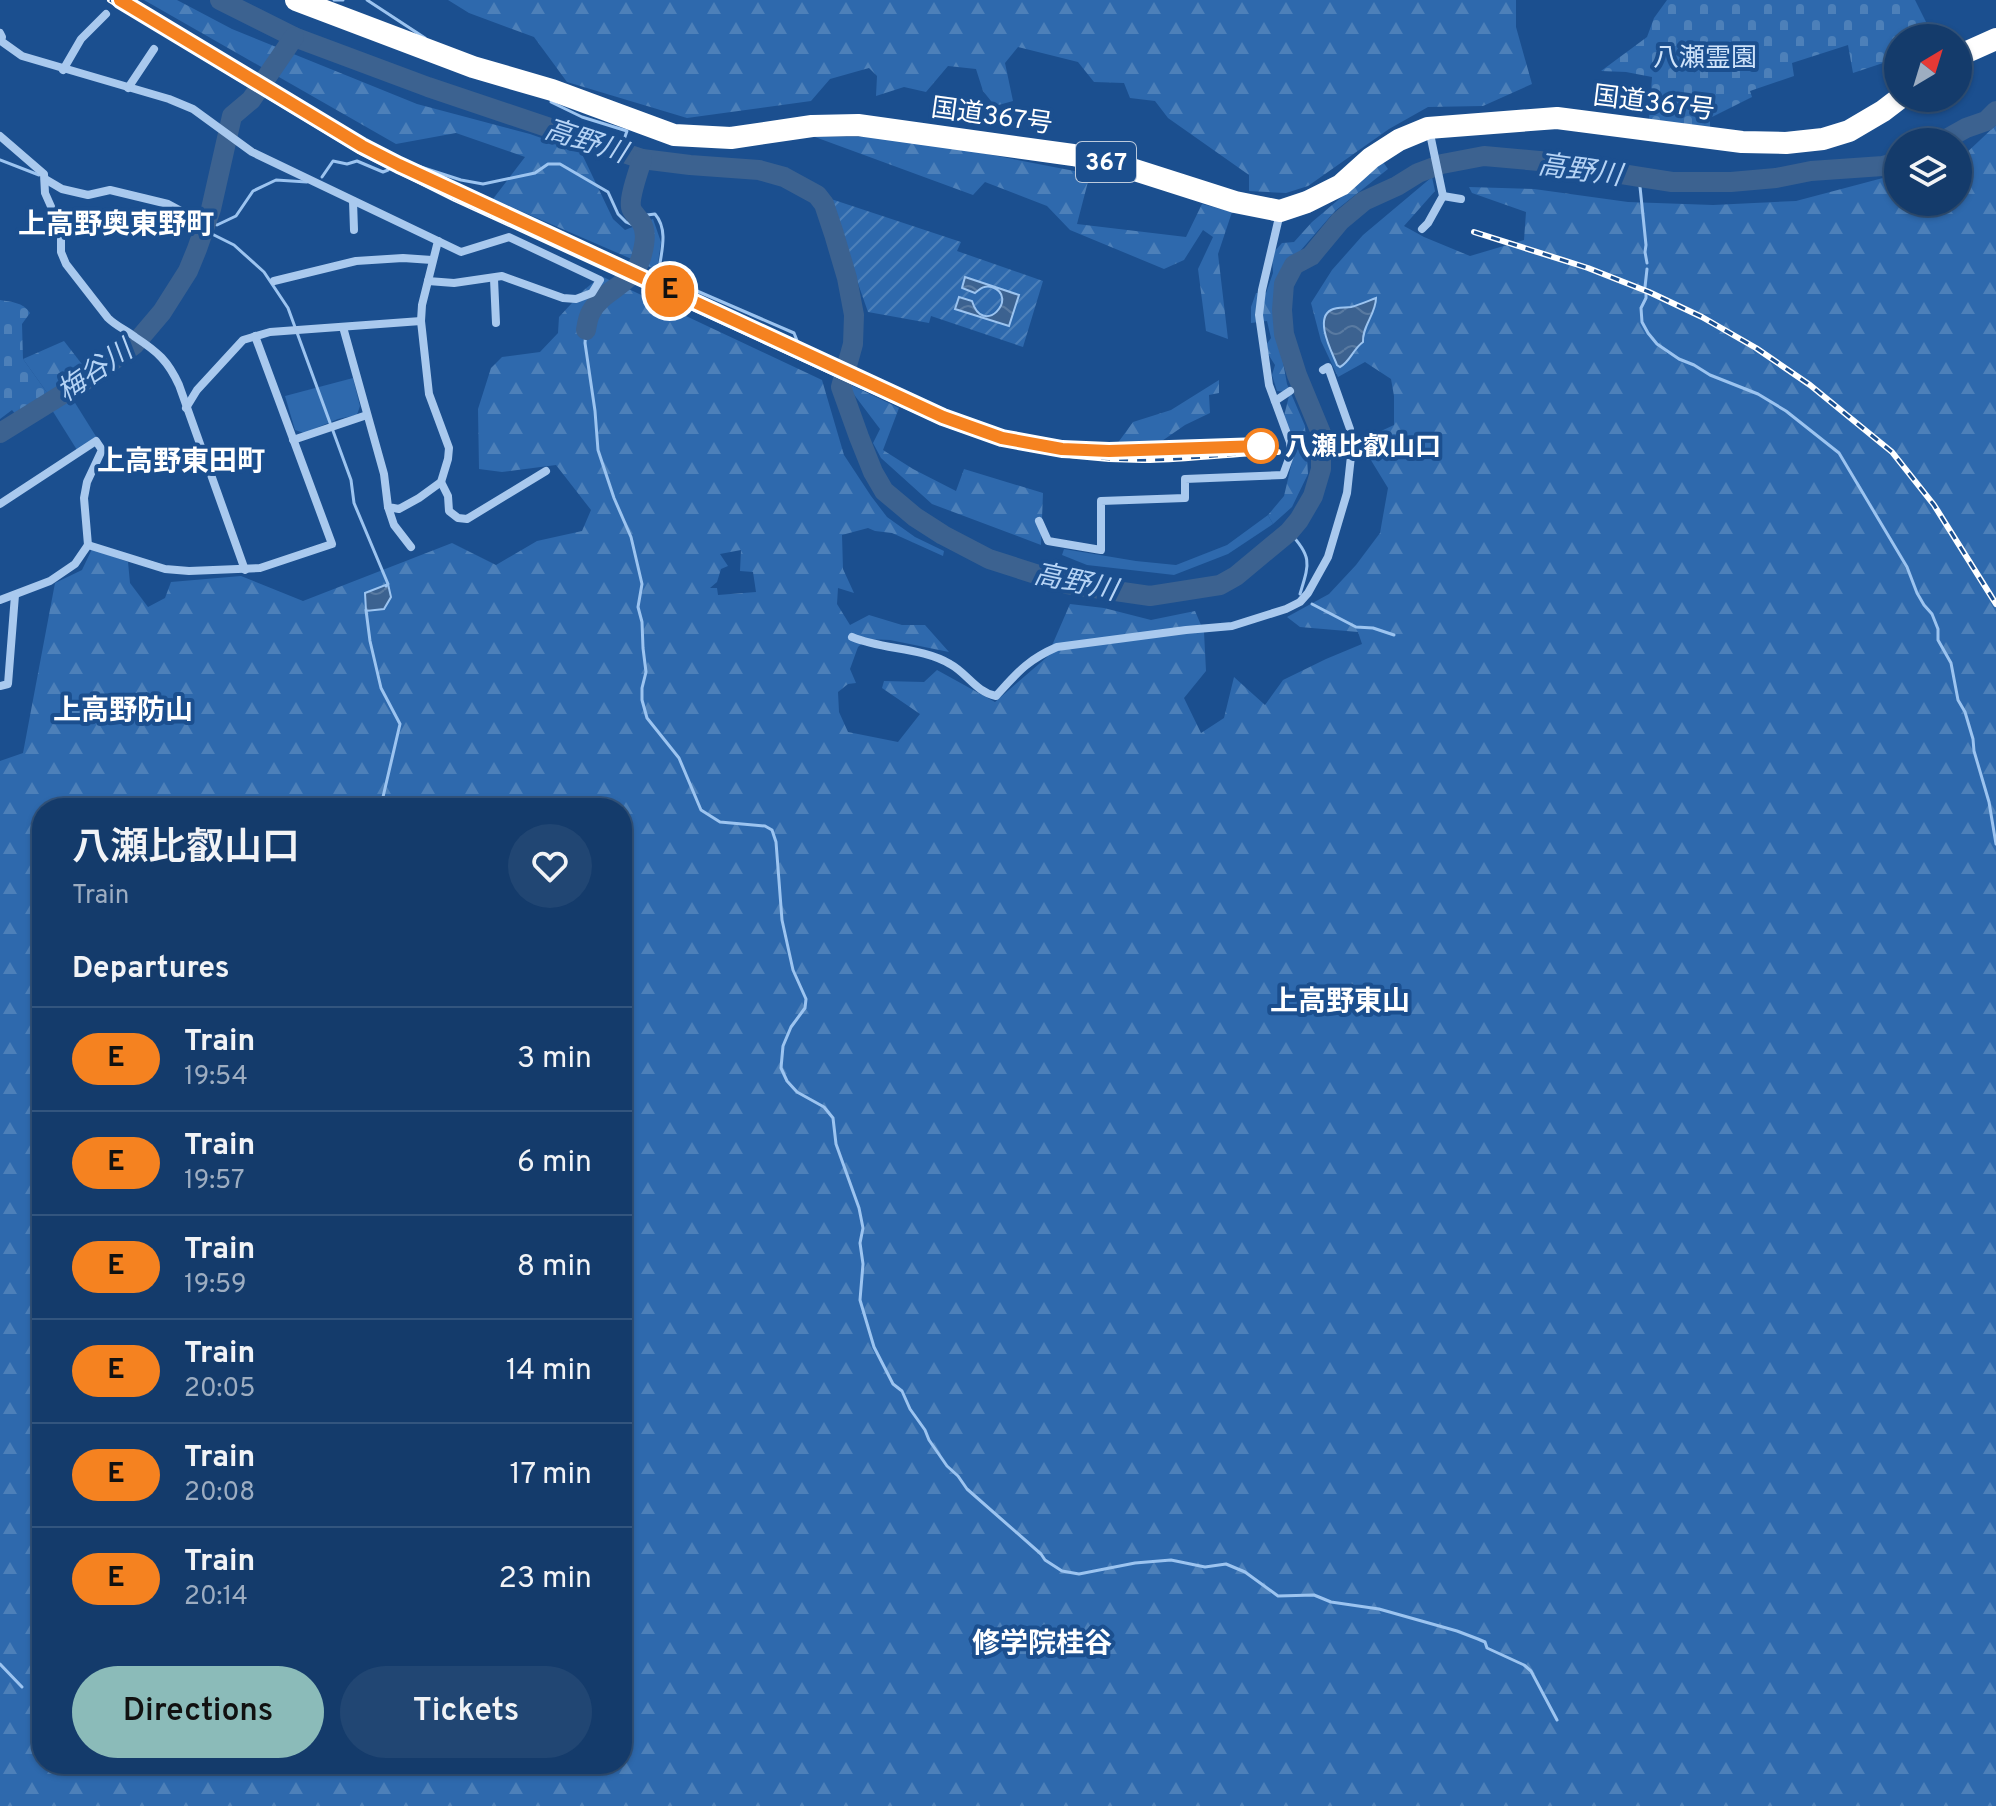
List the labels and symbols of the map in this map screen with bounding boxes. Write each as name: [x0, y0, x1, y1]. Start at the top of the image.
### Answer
north arrow: [1884, 24, 1972, 112]
park label: 八瀬霊園: [1653, 43, 1757, 76]
street label: 国道367号: [1591, 81, 1716, 128]
street label: 国道367号: [929, 93, 1054, 142]
water label: 高野川: [540, 113, 633, 174]
road number: 367: [1076, 142, 1136, 182]
water label: 高野川: [1535, 148, 1627, 196]
district label: 上高野奥東野町: [18, 208, 214, 244]
line badge: E: [644, 265, 696, 317]
water label: 梅谷川: [51, 332, 143, 411]
marker: 八瀬比叡山口: [1244, 429, 1278, 463]
place label: 八瀬比叡山口: [1285, 432, 1441, 465]
district label: 上高野東田町: [97, 445, 265, 481]
water label: 高野川: [1031, 558, 1123, 611]
district label: 上高野防山: [53, 694, 193, 730]
district label: 上高野東山: [1270, 985, 1410, 1021]
district label: 修学院桂谷: [972, 1627, 1112, 1663]

